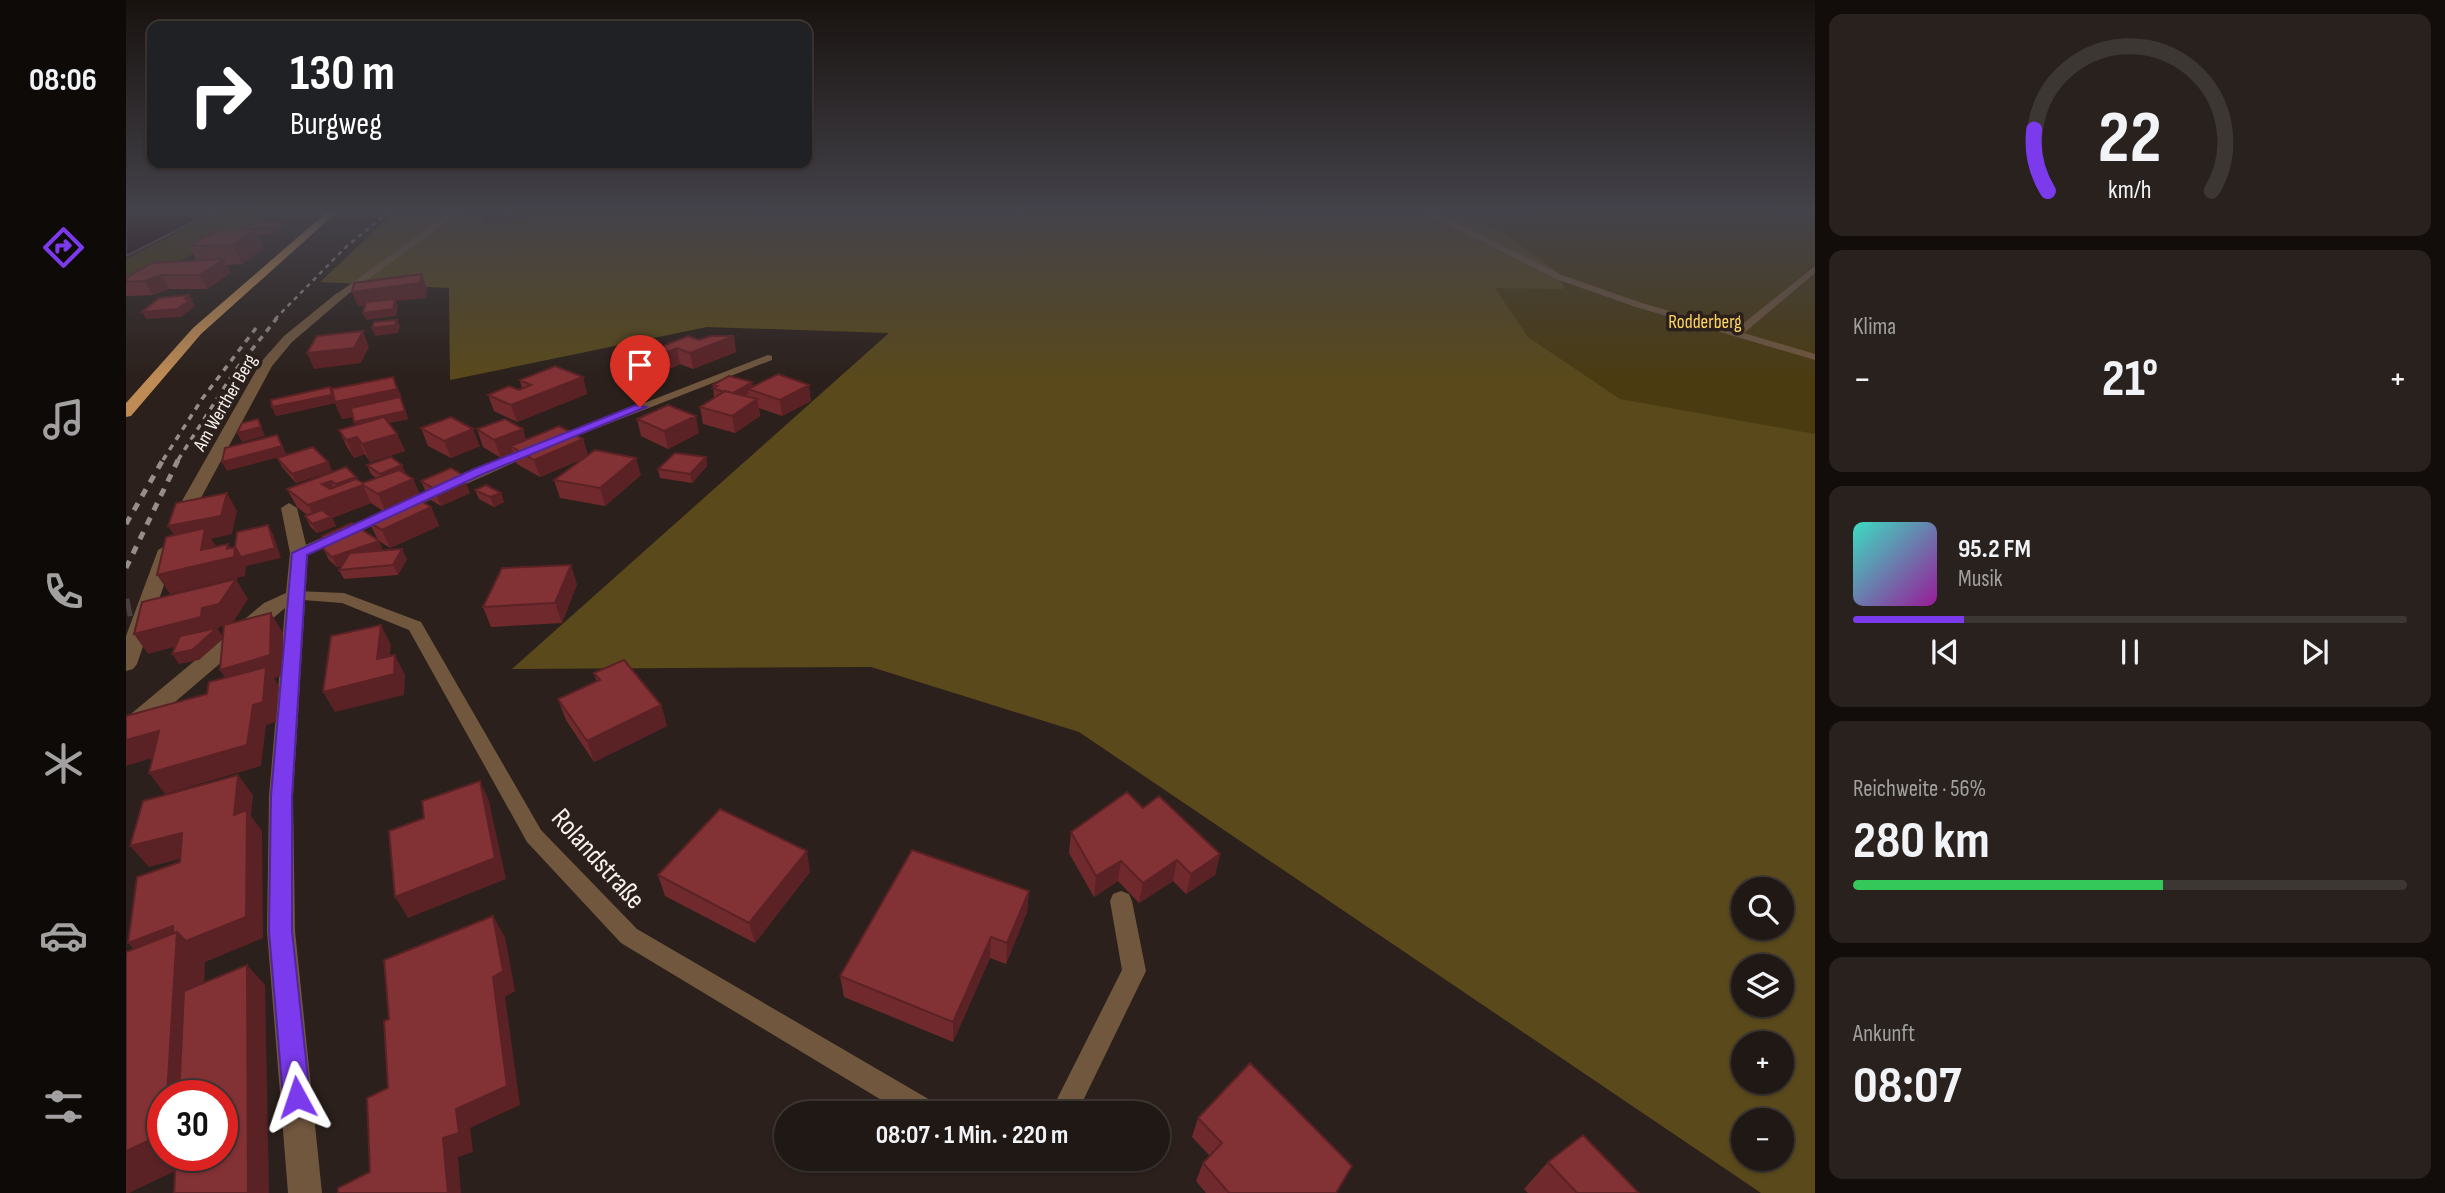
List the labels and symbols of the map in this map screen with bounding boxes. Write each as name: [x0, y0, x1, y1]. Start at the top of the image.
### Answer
park label: Rodderberg: [1668, 311, 1742, 334]
pin: [610, 335, 670, 407]
street label: Am Werther Berg: [188, 350, 262, 456]
street label: Rolandstraße: [544, 802, 652, 916]
position arrow: [260, 1060, 334, 1134]
speed limit sign: 30: [147, 1080, 238, 1171]

